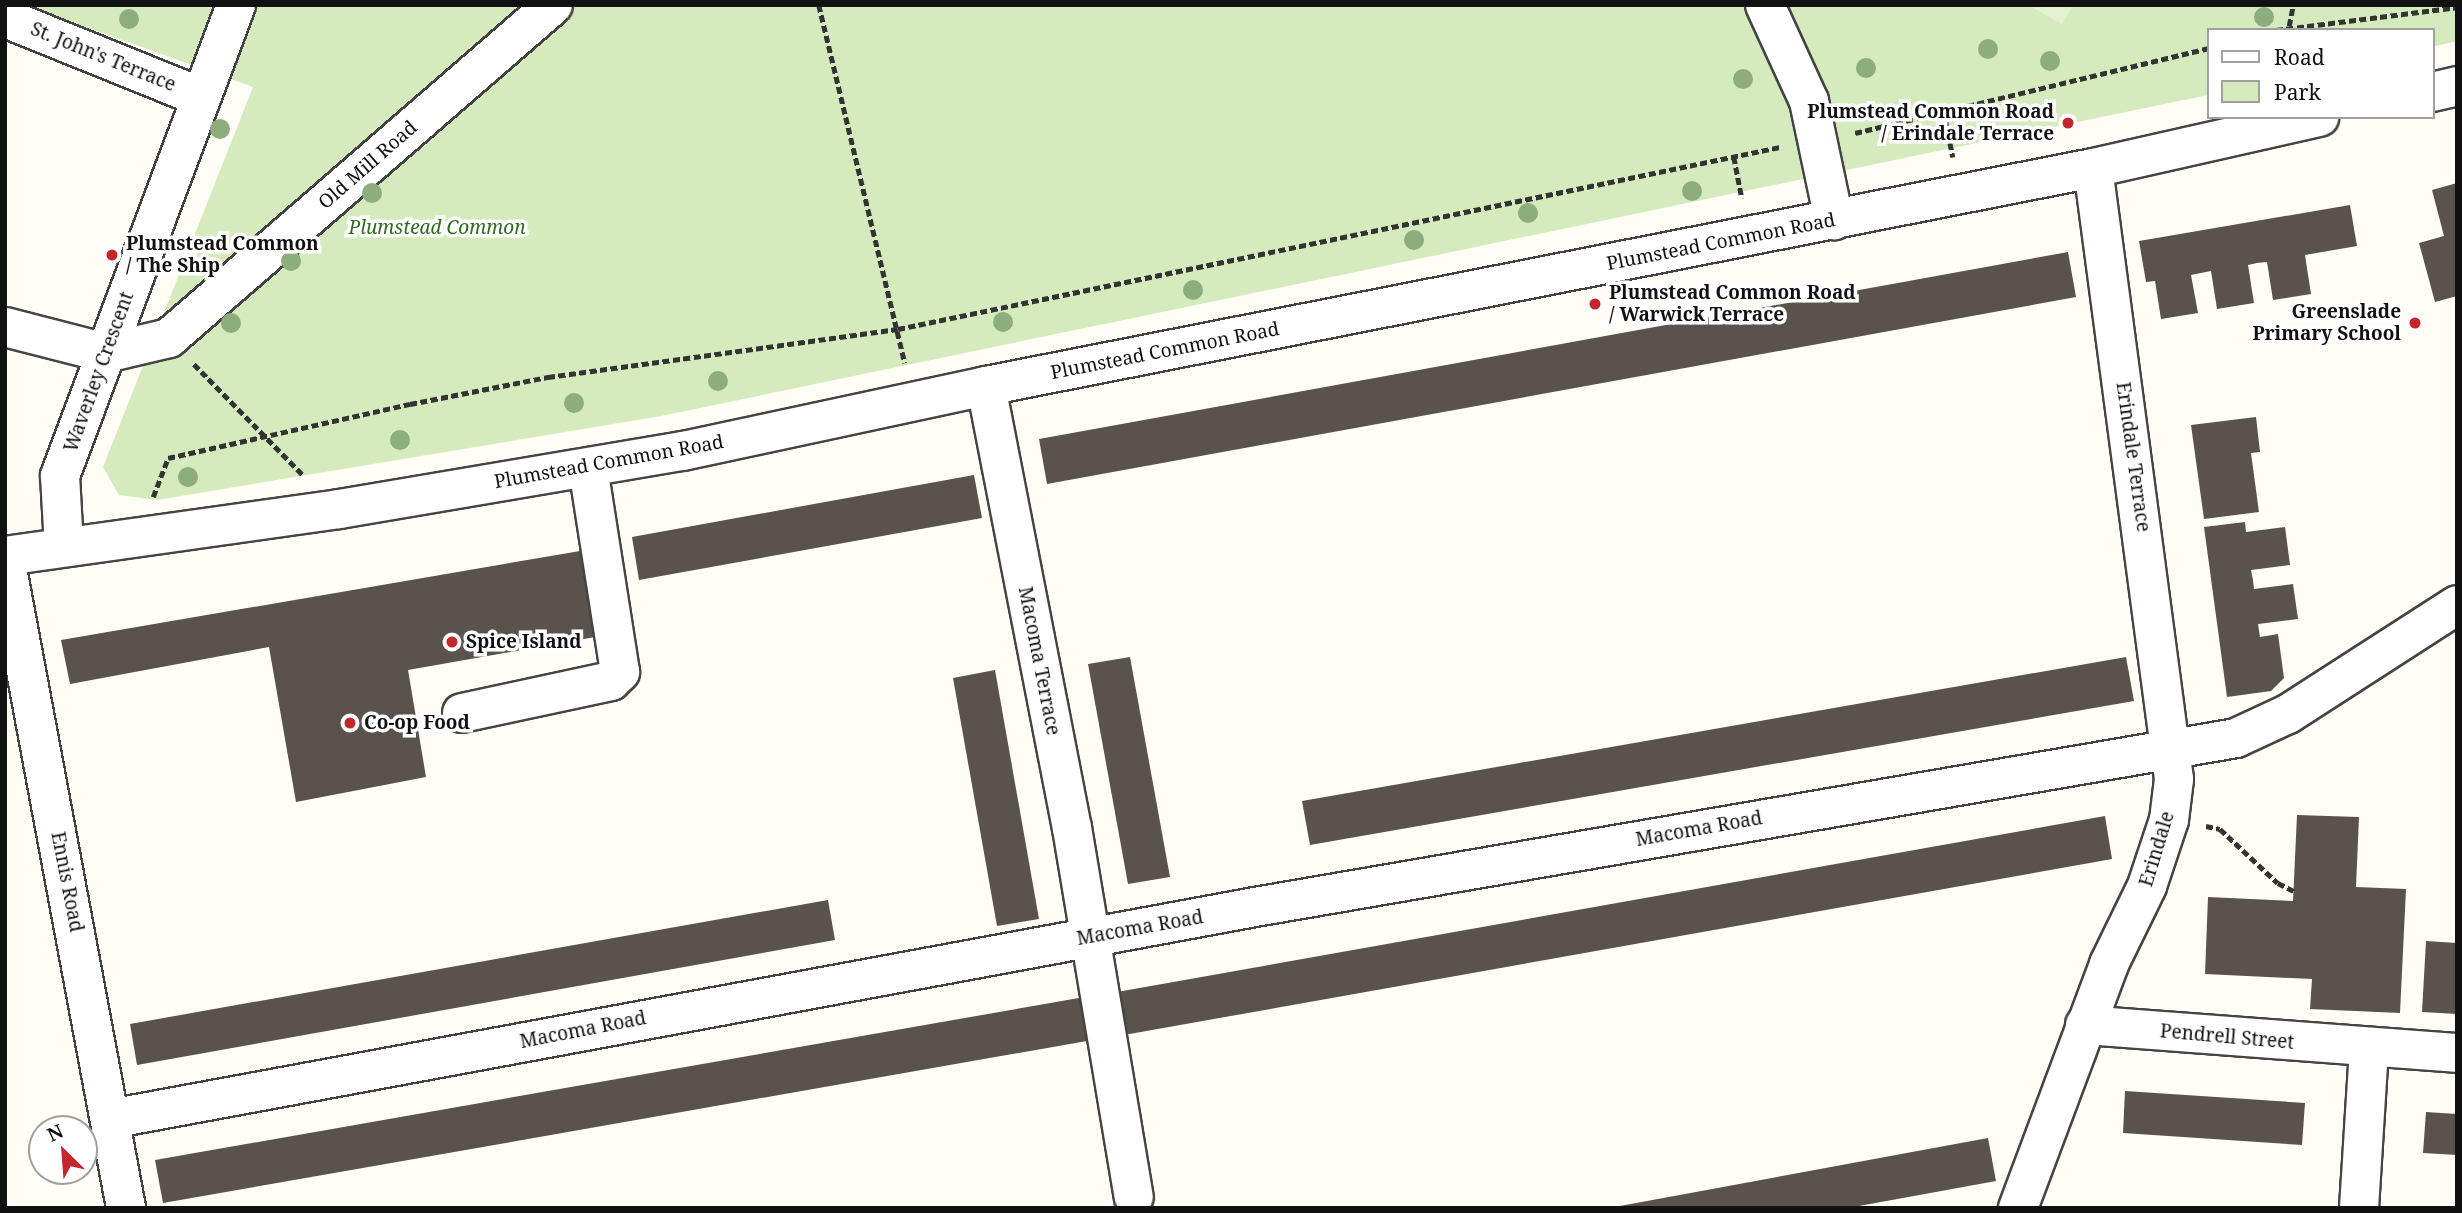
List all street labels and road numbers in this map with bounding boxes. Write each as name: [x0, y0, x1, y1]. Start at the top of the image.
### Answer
street label: St. John's Terrace: [27, 18, 179, 96]
street label: Old Mill Road: [314, 116, 422, 214]
street label: Plumstead Common Road: [1605, 209, 1837, 275]
street label: Waverley Crescent: [59, 289, 139, 455]
street label: Plumstead Common Road: [1049, 318, 1281, 384]
street label: Erindale Terrace: [2111, 381, 2155, 533]
street label: Plumstead Common Road: [492, 431, 726, 493]
street label: Macoma Terrace: [1013, 585, 1065, 737]
street label: Macoma Road: [1634, 807, 1764, 851]
street label: Erindale: [2135, 809, 2179, 889]
street label: Ennis Road: [46, 830, 88, 934]
street label: Macoma Road: [1075, 906, 1205, 950]
street label: Macoma Road: [518, 1007, 648, 1053]
street label: Pendrell Street: [2159, 1020, 2295, 1054]

